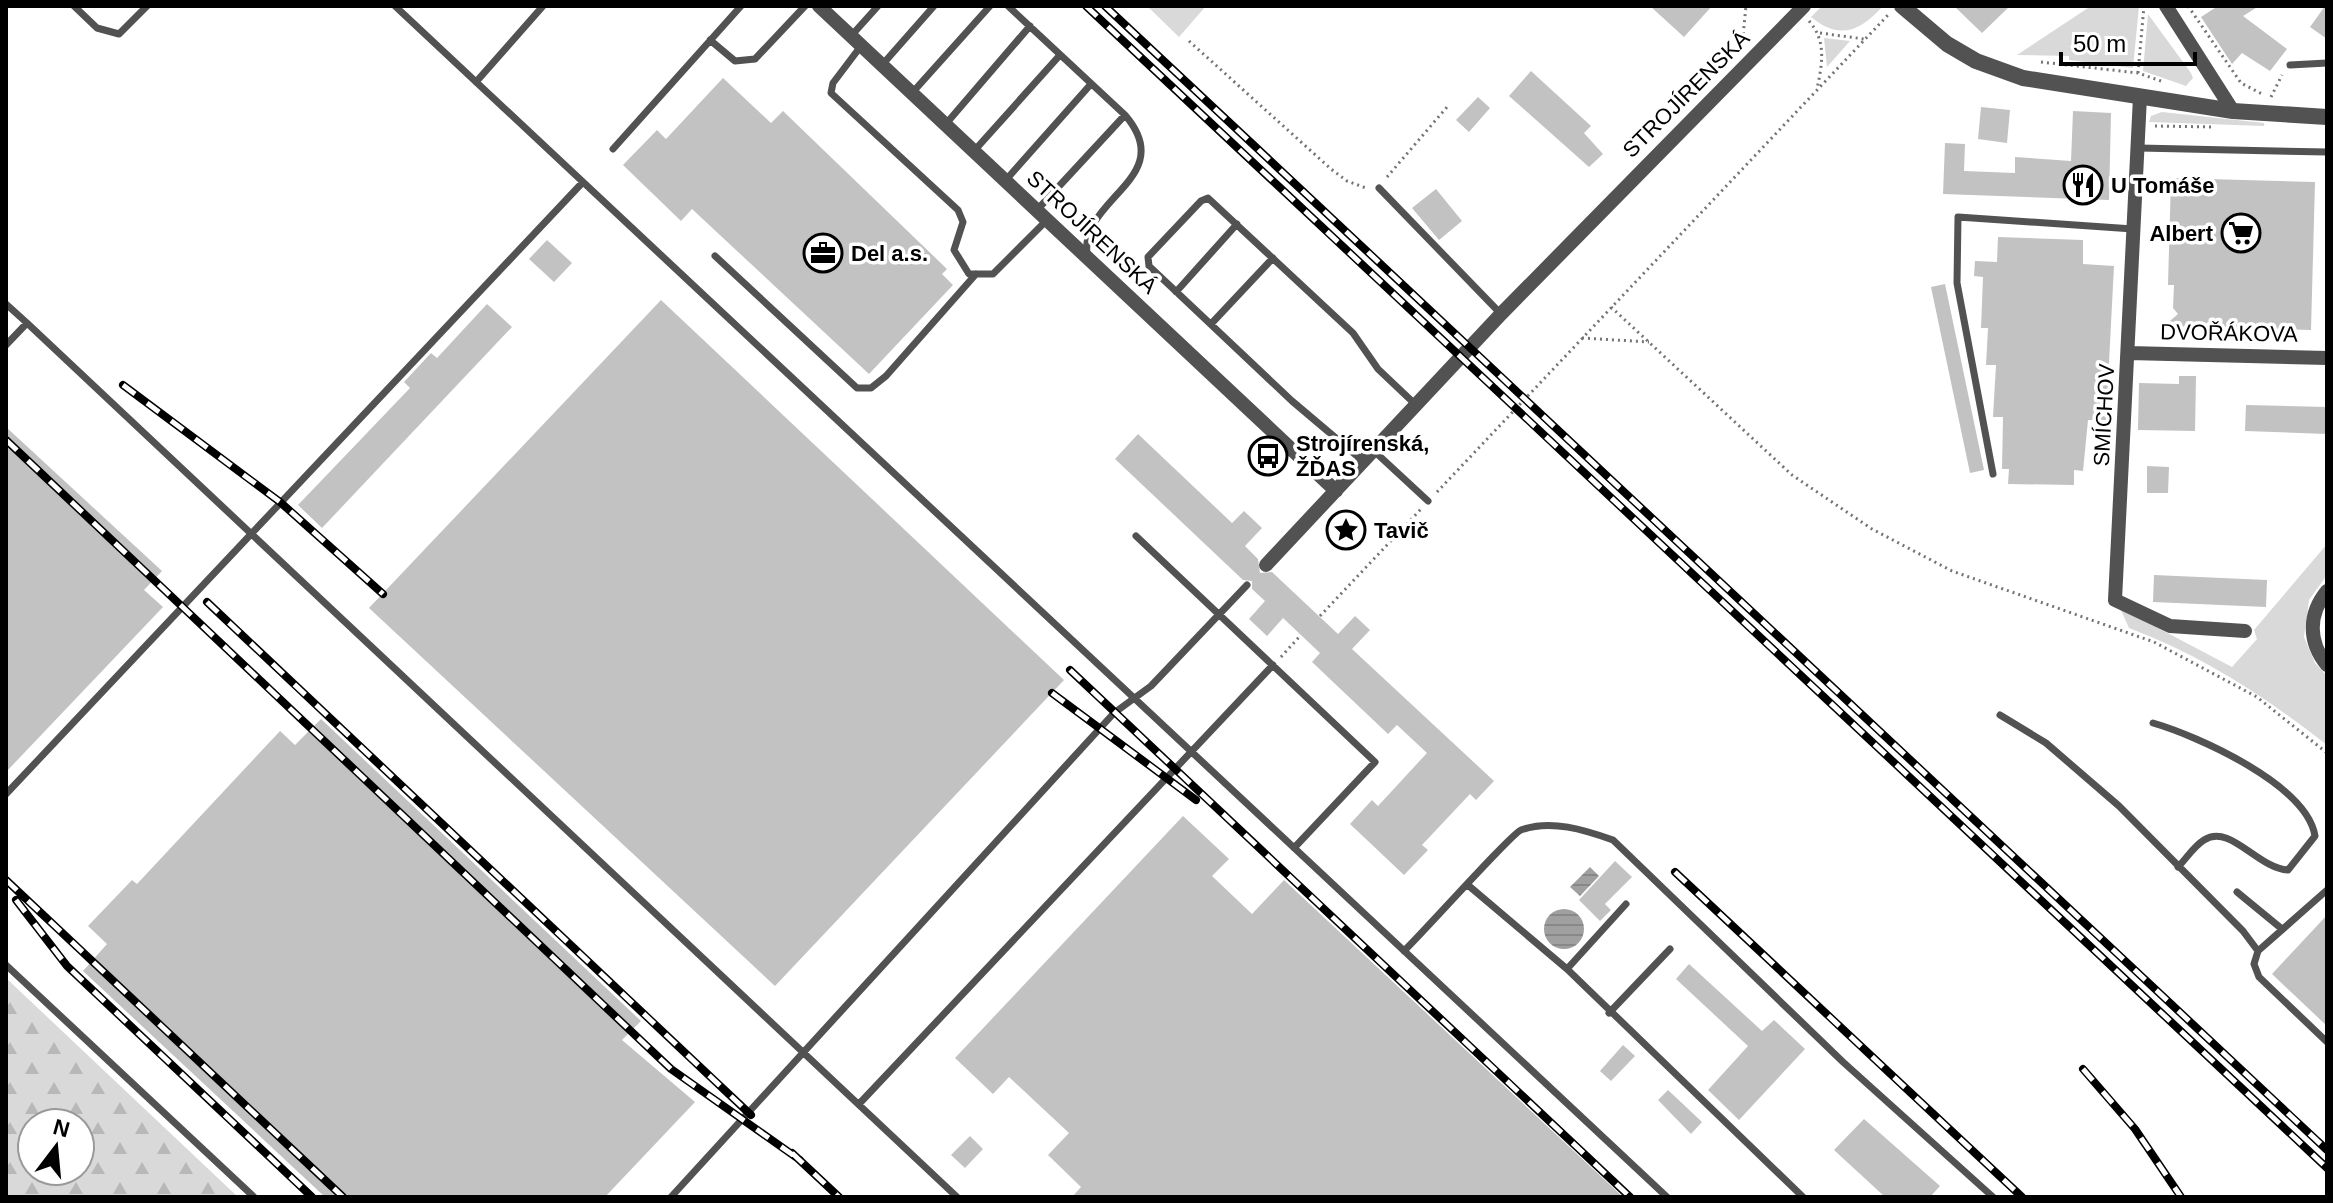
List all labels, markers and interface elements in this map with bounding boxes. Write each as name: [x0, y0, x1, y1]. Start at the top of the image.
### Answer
scale bar: [2061, 16, 2195, 66]
street label: STROJÍRENSKÁ: [1618, 25, 1755, 162]
text: 50 m: [2073, 30, 2126, 57]
restaurant icon: U Tomáše: [2062, 164, 2104, 206]
street label: STROJÍRENSKÁ: [1022, 165, 1162, 299]
place label: U Tomáše: [2111, 173, 2215, 198]
supermarket icon: Albert: [2220, 212, 2262, 254]
place label: Albert: [2149, 221, 2214, 246]
office icon: Del a.s.: [802, 232, 844, 274]
place label: Del a.s.: [851, 241, 928, 266]
street label: DVOŘÁKOVA: [2160, 319, 2298, 347]
street label: SMÍCHOV: [2089, 363, 2119, 467]
place label: Strojírenská, ŽĎAS: [1296, 431, 1429, 481]
bus stop icon: Strojírenská, ŽĎAS: [1247, 435, 1289, 477]
place icon: Tavič: [1325, 509, 1367, 551]
place label: Tavič: [1374, 518, 1429, 543]
north arrow: [16, 1107, 96, 1187]
text: N: [50, 1114, 72, 1142]

